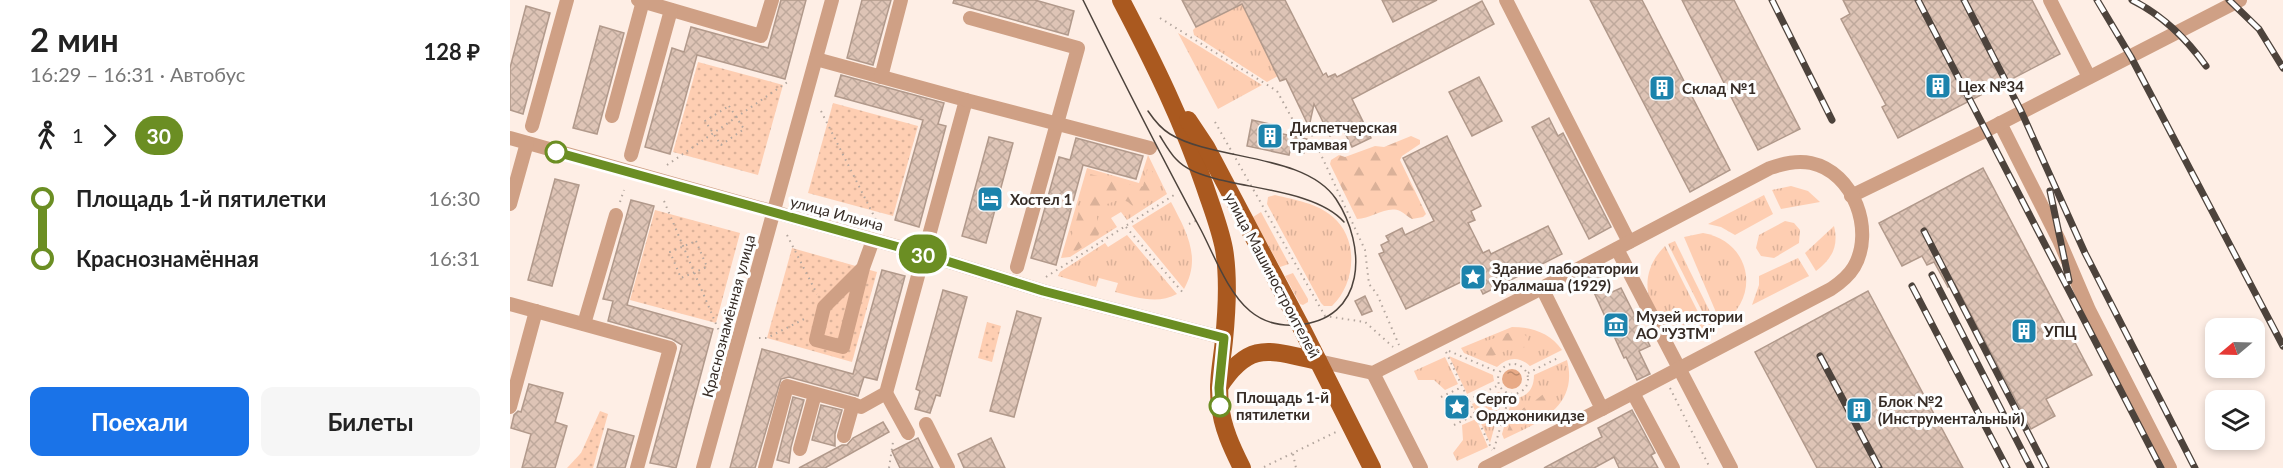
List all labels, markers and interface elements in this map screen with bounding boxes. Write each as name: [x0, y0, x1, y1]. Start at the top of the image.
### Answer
text: 2 мин: [30, 19, 119, 59]
text: 128 ₽: [424, 38, 480, 65]
text: 16:29 – 16:31 · Автобус: [30, 62, 245, 86]
building icon: Цех №34: [1923, 71, 1953, 101]
building icon: Склад №1: [1647, 73, 1677, 103]
place label: Цех №34: [1958, 77, 2024, 95]
place label: Склад №1: [1682, 79, 1756, 97]
place label: Диспетчерская трамвая: [1290, 118, 1397, 153]
icon: walk: [30, 119, 63, 152]
icon: forward: [93, 119, 126, 152]
building icon: Диспетчерская трамвая: [1255, 121, 1285, 151]
text: 1: [72, 123, 84, 147]
text: 30: [147, 123, 171, 148]
unlabelled marker: [545, 141, 567, 163]
hotel icon: Хостел 1: [975, 184, 1005, 214]
text: Площадь 1-й пятилетки: [76, 185, 326, 212]
text: 16:30: [429, 186, 480, 210]
street label: улица Машиностроителей: [1222, 189, 1324, 361]
place label: Хостел 1: [1010, 190, 1072, 208]
street label: улица Ильича: [788, 192, 886, 234]
street label: Краснознамённая улица: [698, 233, 758, 399]
line badge: 30: [896, 234, 950, 274]
text: 30: [911, 242, 935, 267]
text: Краснознамённая: [76, 245, 259, 272]
text: 16:31: [429, 246, 480, 270]
place label: Здание лаборатории Уралмаша (1929): [1491, 259, 1639, 294]
place icon: Здание лаборатории Уралмаша (1929): [1458, 262, 1488, 292]
place label: Музей истории АО "УЗТМ": [1635, 307, 1743, 342]
museum icon: Музей истории АО "УЗТМ": [1601, 310, 1631, 340]
building icon: УПЦ: [2009, 316, 2039, 346]
north arrow: [2205, 318, 2265, 378]
map controls: [2205, 318, 2265, 450]
place label: УПЦ: [2043, 322, 2077, 340]
button: Поехали: [30, 387, 249, 456]
button: Билеты: [261, 387, 480, 456]
place label: Площадь 1-й пятилетки: [1236, 388, 1329, 423]
place label: Серго Орджоникидзе: [1476, 389, 1585, 424]
button: layers: [2205, 390, 2265, 450]
place icon: Серго Орджоникидзе: [1442, 392, 1472, 422]
place label: Блок №2 (Инструментальный): [1878, 392, 2025, 427]
marker: Площадь 1-й пятилетки: [1209, 395, 1231, 417]
building icon: Блок №2 (Инструментальный): [1844, 395, 1874, 425]

